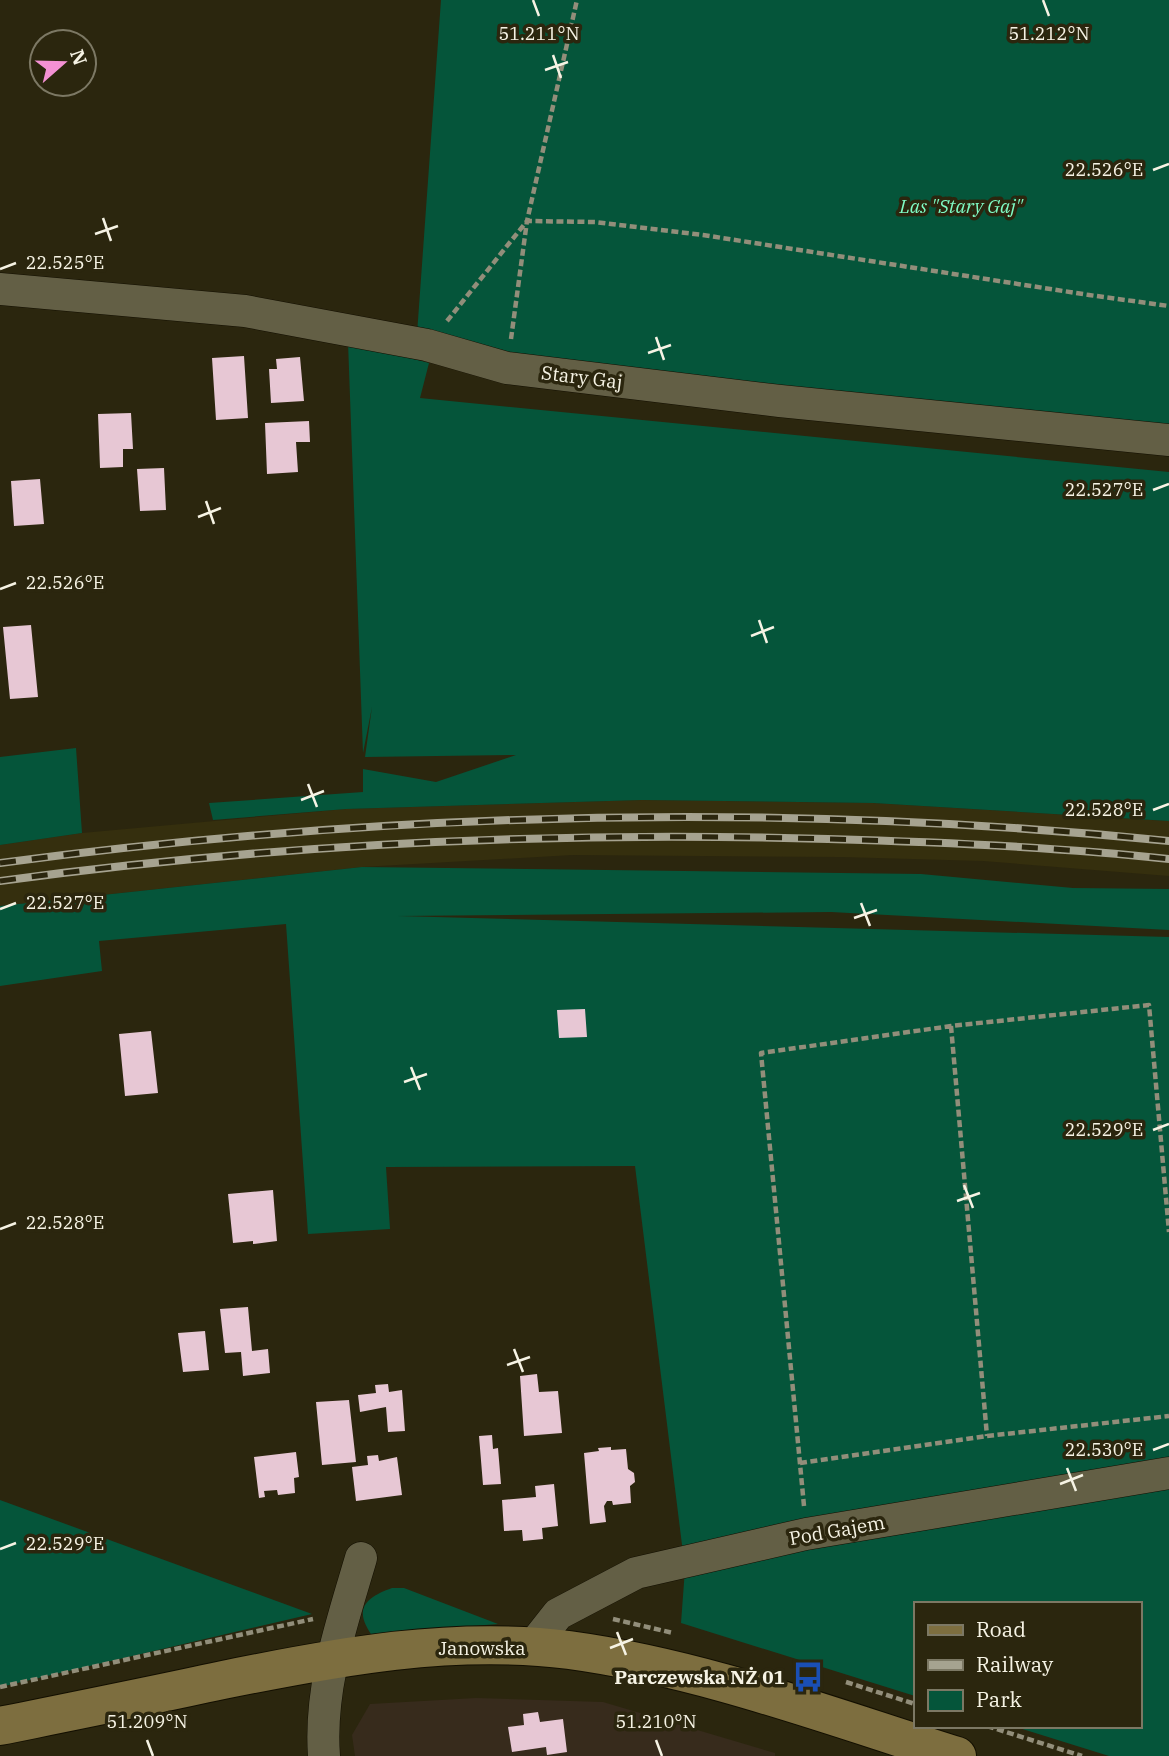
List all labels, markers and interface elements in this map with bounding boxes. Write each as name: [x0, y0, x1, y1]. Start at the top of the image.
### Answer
text: 51.211°N: [498, 22, 580, 45]
text: 51.212°N: [1008, 22, 1090, 45]
north arrow: [28, 28, 98, 98]
text: N: [65, 46, 93, 68]
text: 22.526°E: [1065, 158, 1143, 181]
park label: Las "Stary Gaj": [898, 194, 1024, 218]
text: 22.525°E: [26, 251, 104, 274]
street label: Stary Gaj: [540, 360, 624, 394]
text: 22.527°E: [1065, 478, 1143, 501]
text: 22.526°E: [26, 571, 104, 594]
text: 22.528°E: [1065, 798, 1143, 821]
text: 22.527°E: [26, 891, 104, 914]
text: 22.529°E: [1065, 1118, 1143, 1141]
text: 22.528°E: [26, 1211, 104, 1234]
text: 22.530°E: [1065, 1438, 1143, 1461]
street label: Pod Gajem: [787, 1510, 887, 1550]
text: 22.529°E: [26, 1532, 104, 1555]
legend: [914, 1602, 1141, 1728]
text: Road: [976, 1615, 1026, 1643]
street label: Janowska: [438, 1636, 526, 1660]
text: Railway: [976, 1650, 1054, 1678]
bus stop icon: Parczewska NŻ 01: [791, 1660, 825, 1694]
place label: Parczewska NŻ 01: [614, 1665, 785, 1689]
text: Park: [976, 1685, 1023, 1713]
text: 51.209°N: [106, 1710, 188, 1733]
text: 51.210°N: [615, 1710, 697, 1733]

